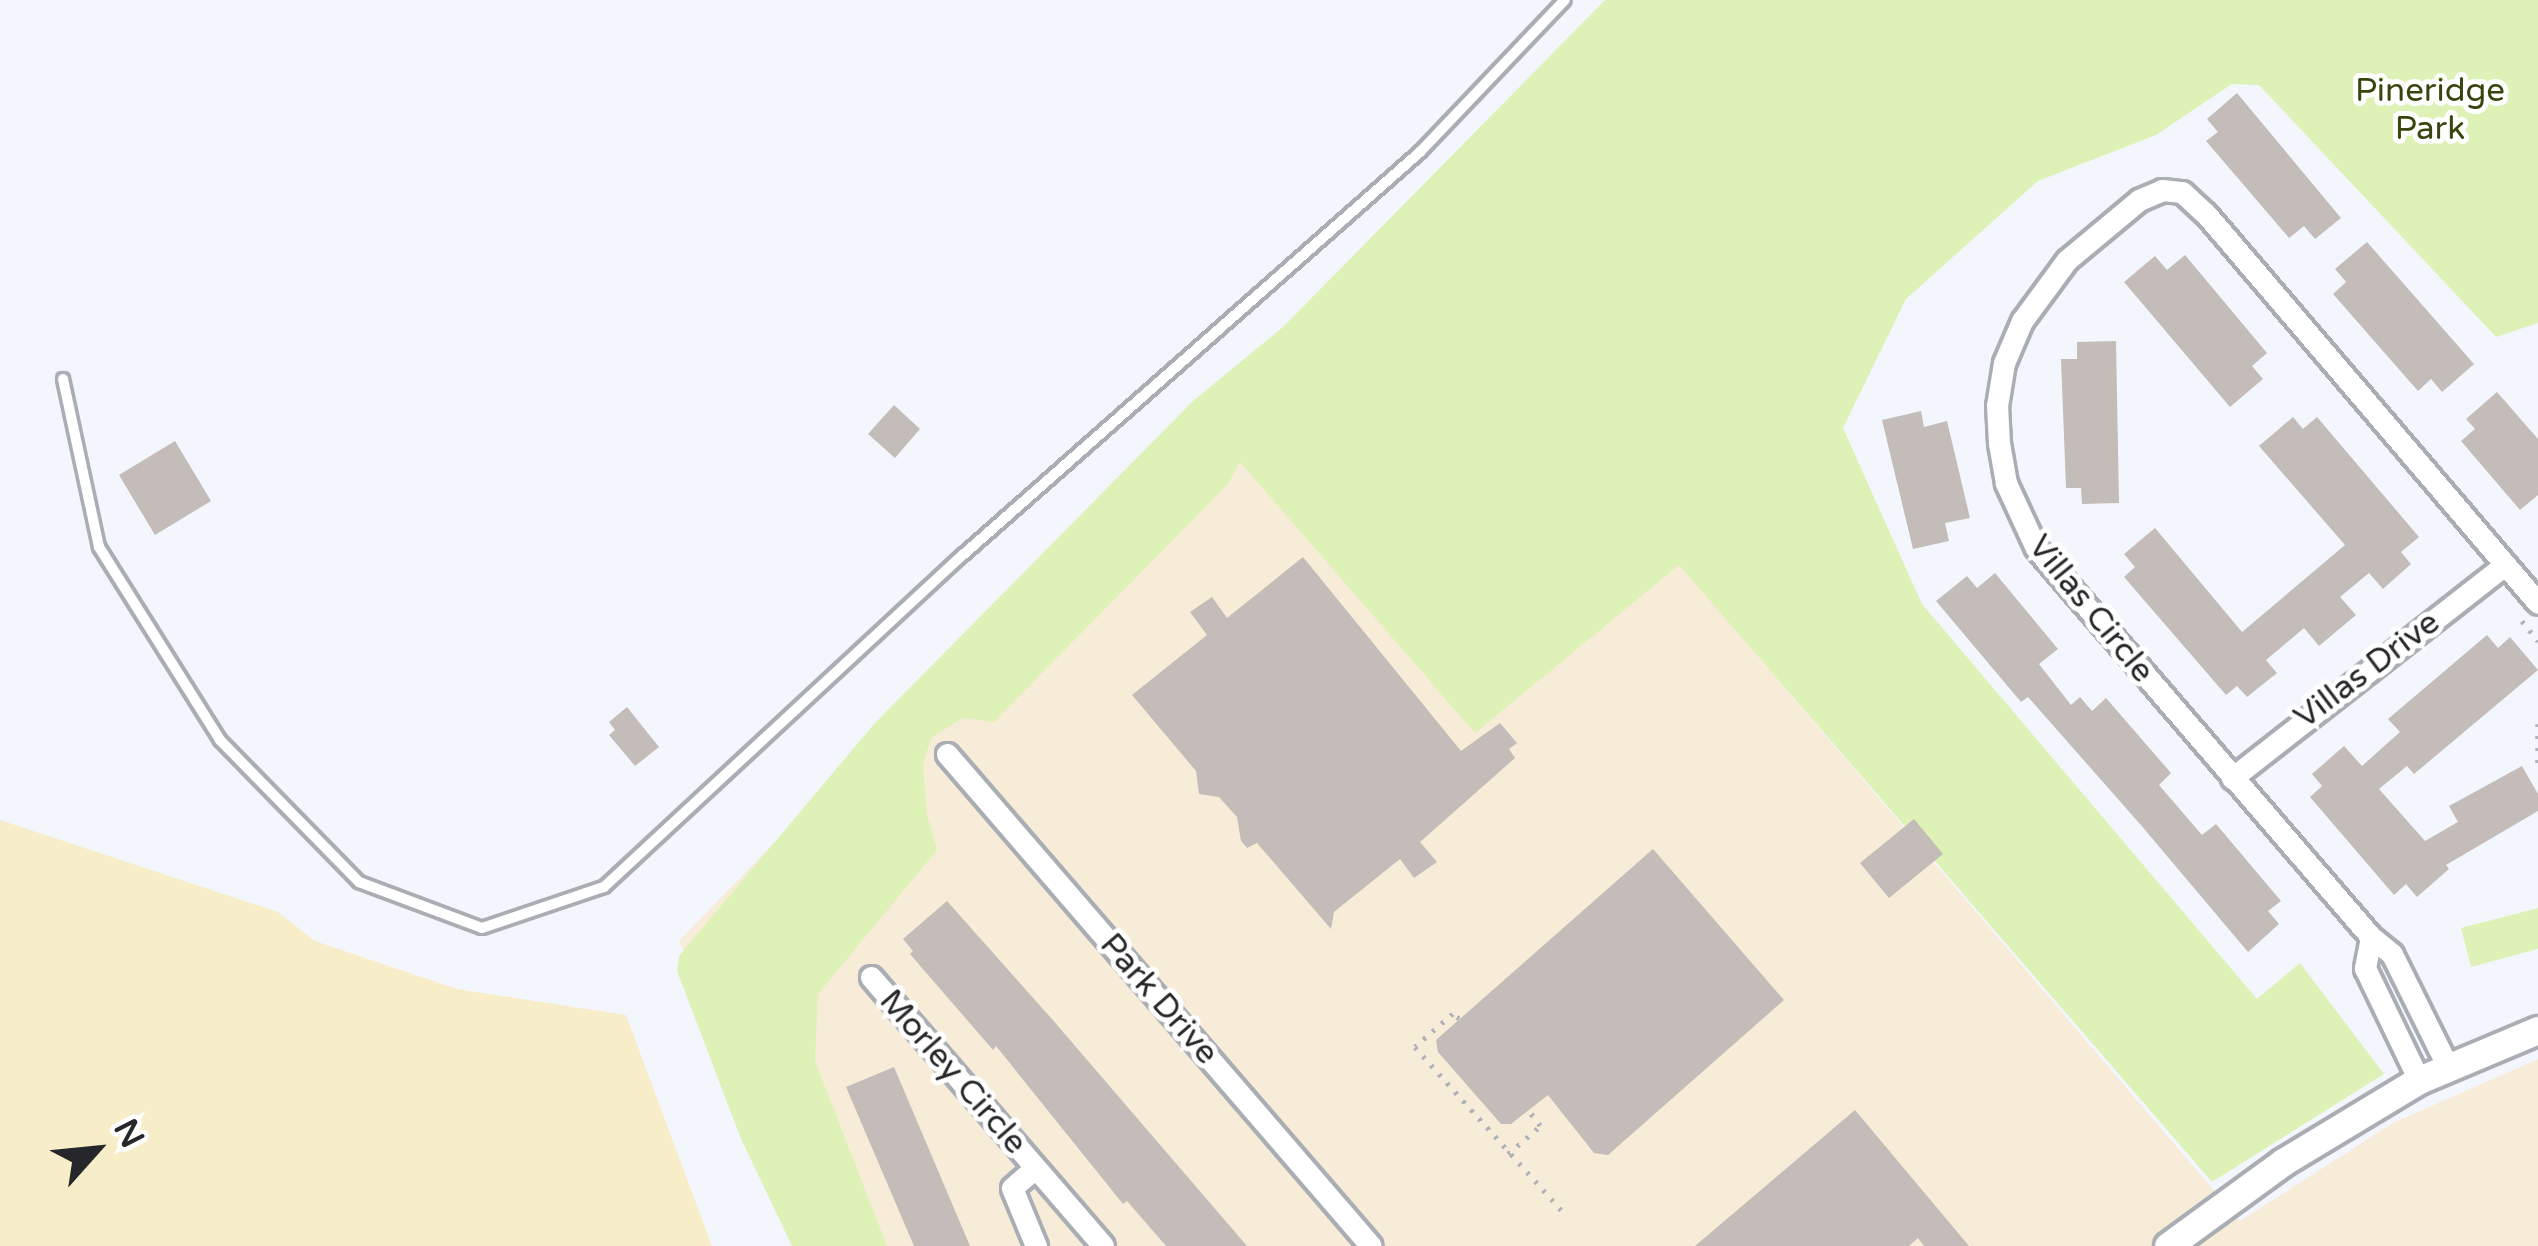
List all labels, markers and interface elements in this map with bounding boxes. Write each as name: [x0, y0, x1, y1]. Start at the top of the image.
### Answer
park label: Pineridge Park: [2355, 71, 2505, 149]
street label: Villas Circle: [2020, 527, 2162, 691]
street label: Villas Drive: [2287, 603, 2447, 737]
street label: Park Drive: [1091, 926, 1227, 1072]
street label: Morley Circle: [871, 982, 1035, 1162]
north arrow: [36, 1090, 156, 1210]
text: N: [105, 1113, 152, 1154]

